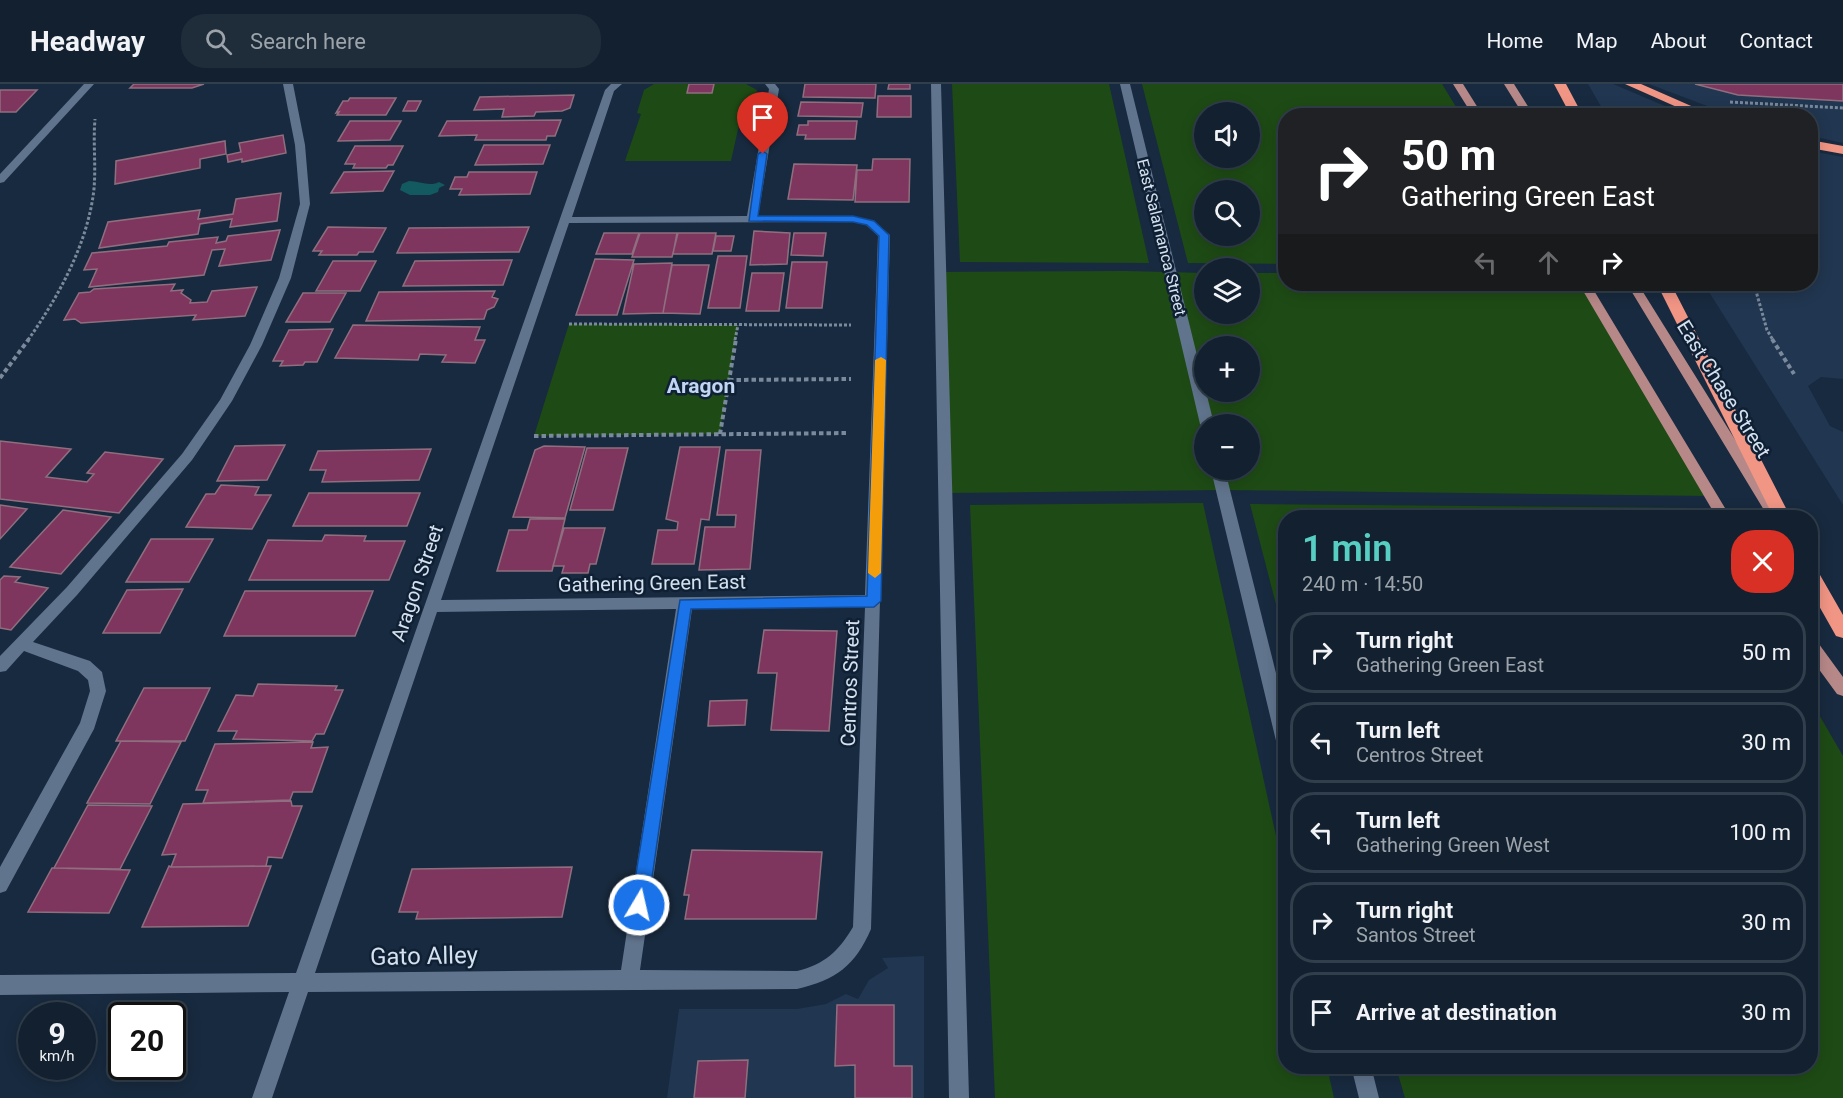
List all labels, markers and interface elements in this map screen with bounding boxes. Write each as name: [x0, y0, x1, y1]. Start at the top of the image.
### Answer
search box: [181, 14, 601, 68]
text: Headway: [30, 25, 145, 58]
icon: search: [202, 25, 235, 58]
text: Search here: [250, 29, 366, 54]
text: Home: [1487, 29, 1543, 53]
text: Map: [1576, 29, 1618, 53]
text: About: [1651, 29, 1707, 53]
text: Contact: [1740, 29, 1813, 53]
pin: [737, 92, 788, 154]
icon: arrive: [746, 101, 779, 134]
map controls: [1194, 102, 1260, 480]
button: sound: [1194, 102, 1260, 168]
text: 50 m: [1401, 131, 1496, 180]
icon: right: [1302, 132, 1380, 210]
street label: East Salamanca Street: [1133, 157, 1190, 317]
button: search: [1194, 180, 1260, 246]
text: Gathering Green East: [1401, 181, 1655, 213]
icon: left: [1469, 246, 1502, 279]
icon: ahead: [1532, 246, 1565, 279]
icon: right: [1595, 246, 1628, 279]
button: layers: [1194, 258, 1260, 324]
street label: East Chase Street: [1672, 316, 1776, 462]
button: +: [1194, 336, 1260, 402]
district label: Aragon: [667, 374, 735, 398]
button: −: [1194, 414, 1260, 480]
street label: Aragon Street: [386, 522, 448, 644]
text: 1 min: [1302, 528, 1392, 570]
button: close: [1731, 530, 1794, 593]
street label: Gathering Green East: [558, 569, 746, 597]
text: 240 m · 14:50: [1302, 572, 1423, 596]
street label: Centros Street: [836, 619, 864, 747]
text: Turn right: [1356, 628, 1453, 653]
icon: right: [1305, 636, 1338, 669]
text: 50 m: [1742, 640, 1791, 665]
text: Gathering Green East: [1356, 653, 1544, 677]
text: Turn left: [1356, 718, 1440, 743]
icon: left: [1305, 726, 1338, 759]
text: 30 m: [1742, 730, 1791, 755]
text: Centros Street: [1356, 743, 1483, 767]
text: Turn left: [1356, 808, 1440, 833]
icon: left: [1305, 816, 1338, 849]
text: 100 m: [1729, 820, 1791, 845]
text: Gathering Green West: [1356, 833, 1550, 857]
position arrow: [607, 873, 671, 937]
text: Turn right: [1356, 898, 1453, 923]
icon: right: [1305, 906, 1338, 939]
text: 30 m: [1742, 910, 1791, 935]
text: Santos Street: [1356, 923, 1476, 947]
street label: Gato Alley: [370, 941, 479, 971]
icon: arrive: [1305, 996, 1338, 1029]
text: Arrive at destination: [1356, 1000, 1557, 1025]
text: 30 m: [1742, 1000, 1791, 1025]
speed limit sign: 20: [108, 1002, 186, 1080]
text: 9: [48, 1016, 66, 1051]
text: km/h: [39, 1047, 75, 1065]

